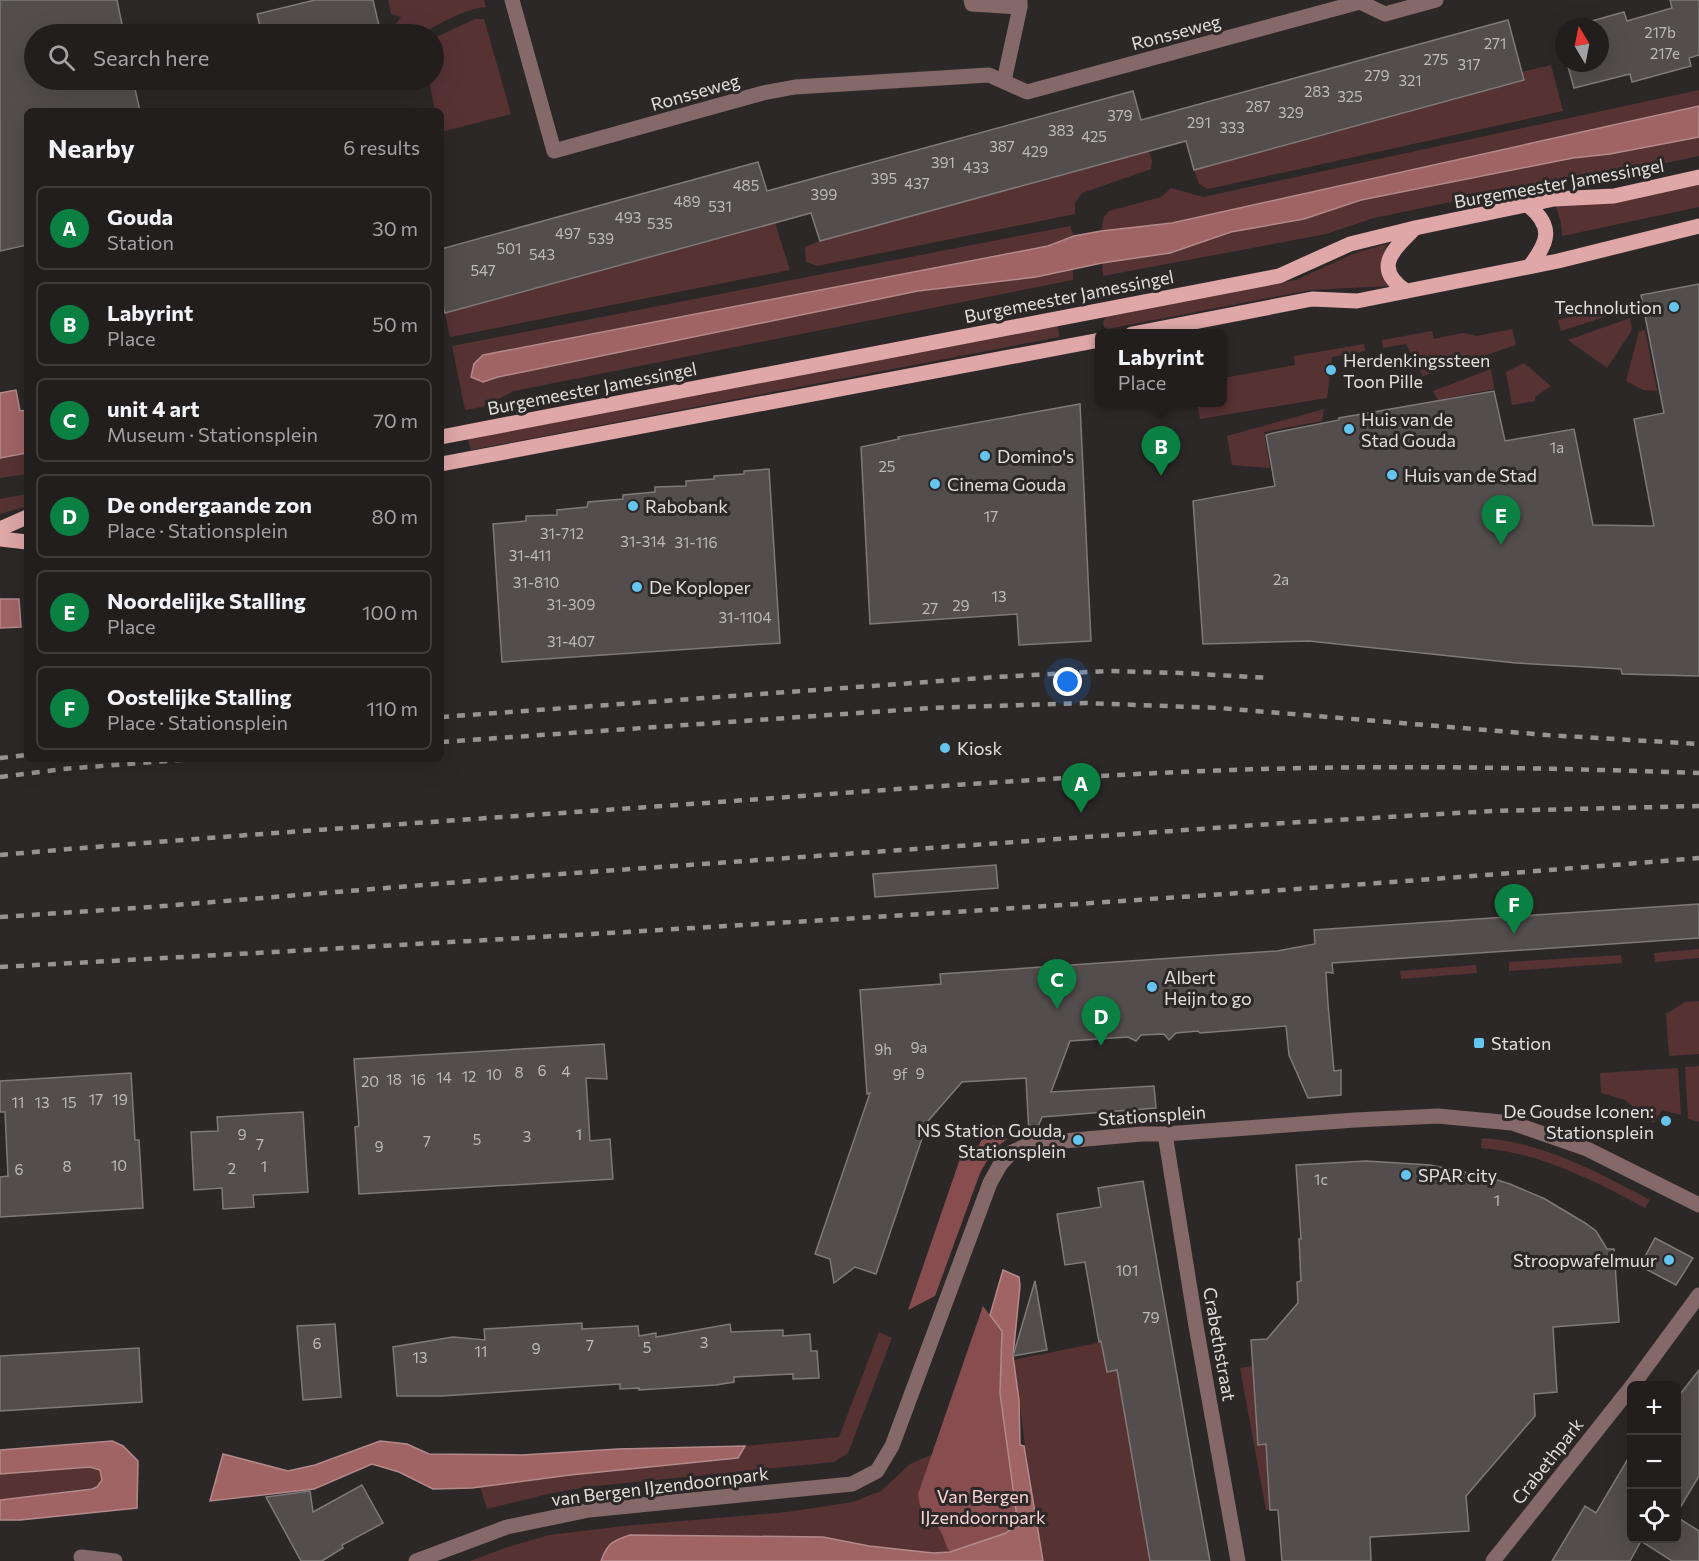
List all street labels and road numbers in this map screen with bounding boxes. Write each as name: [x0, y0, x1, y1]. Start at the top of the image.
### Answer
street label: Ronsseweg: [1129, 9, 1223, 54]
street label: Ronsseweg: [648, 69, 742, 115]
street label: Burgemeester Jamessingel: [1452, 154, 1666, 212]
street label: Burgemeester Jamessingel: [962, 265, 1176, 327]
street label: Burgemeester Jamessingel: [485, 357, 699, 419]
street label: Stationsplein: [1097, 1100, 1207, 1130]
street label: Crabethstraat: [1199, 1285, 1241, 1403]
street label: Crabethpark: [1506, 1413, 1588, 1509]
street label: van Bergen IJzendoornpark: [550, 1462, 770, 1510]

